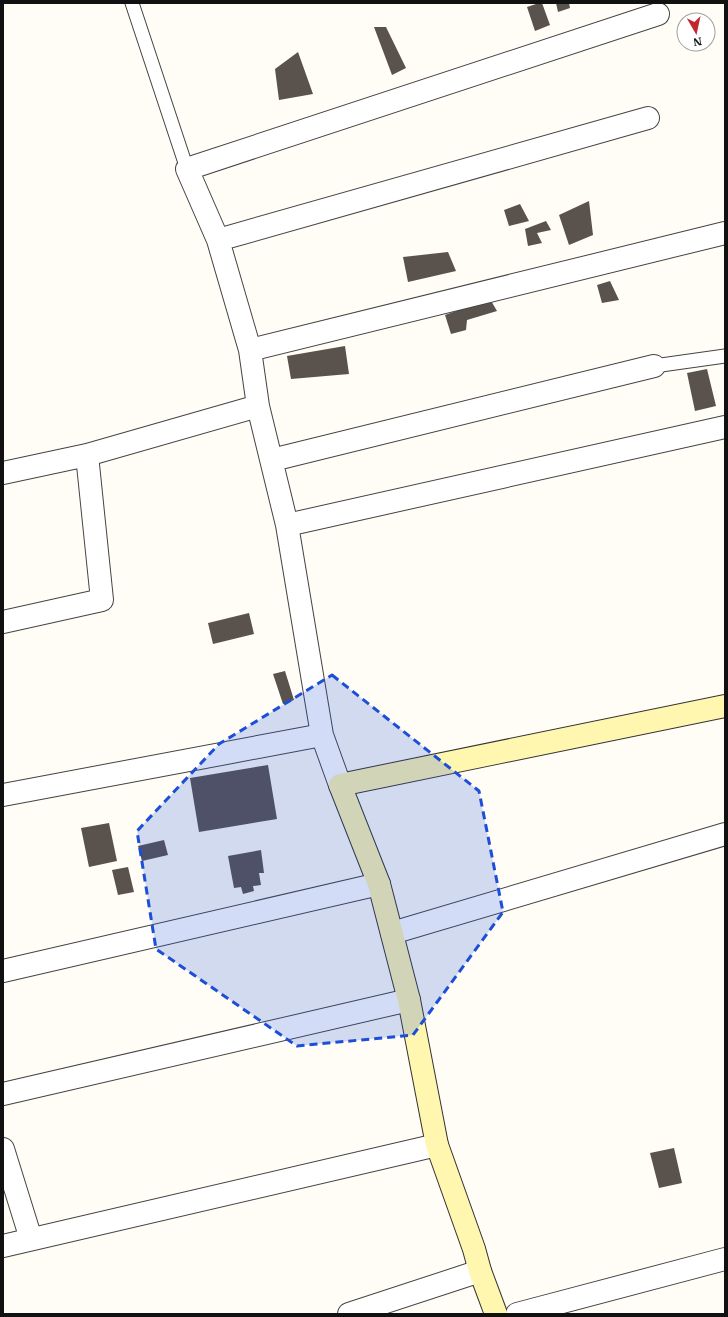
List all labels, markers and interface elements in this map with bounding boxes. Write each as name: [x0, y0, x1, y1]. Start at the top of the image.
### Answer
north arrow: [676, 12, 716, 52]
text: N: [692, 34, 703, 50]

